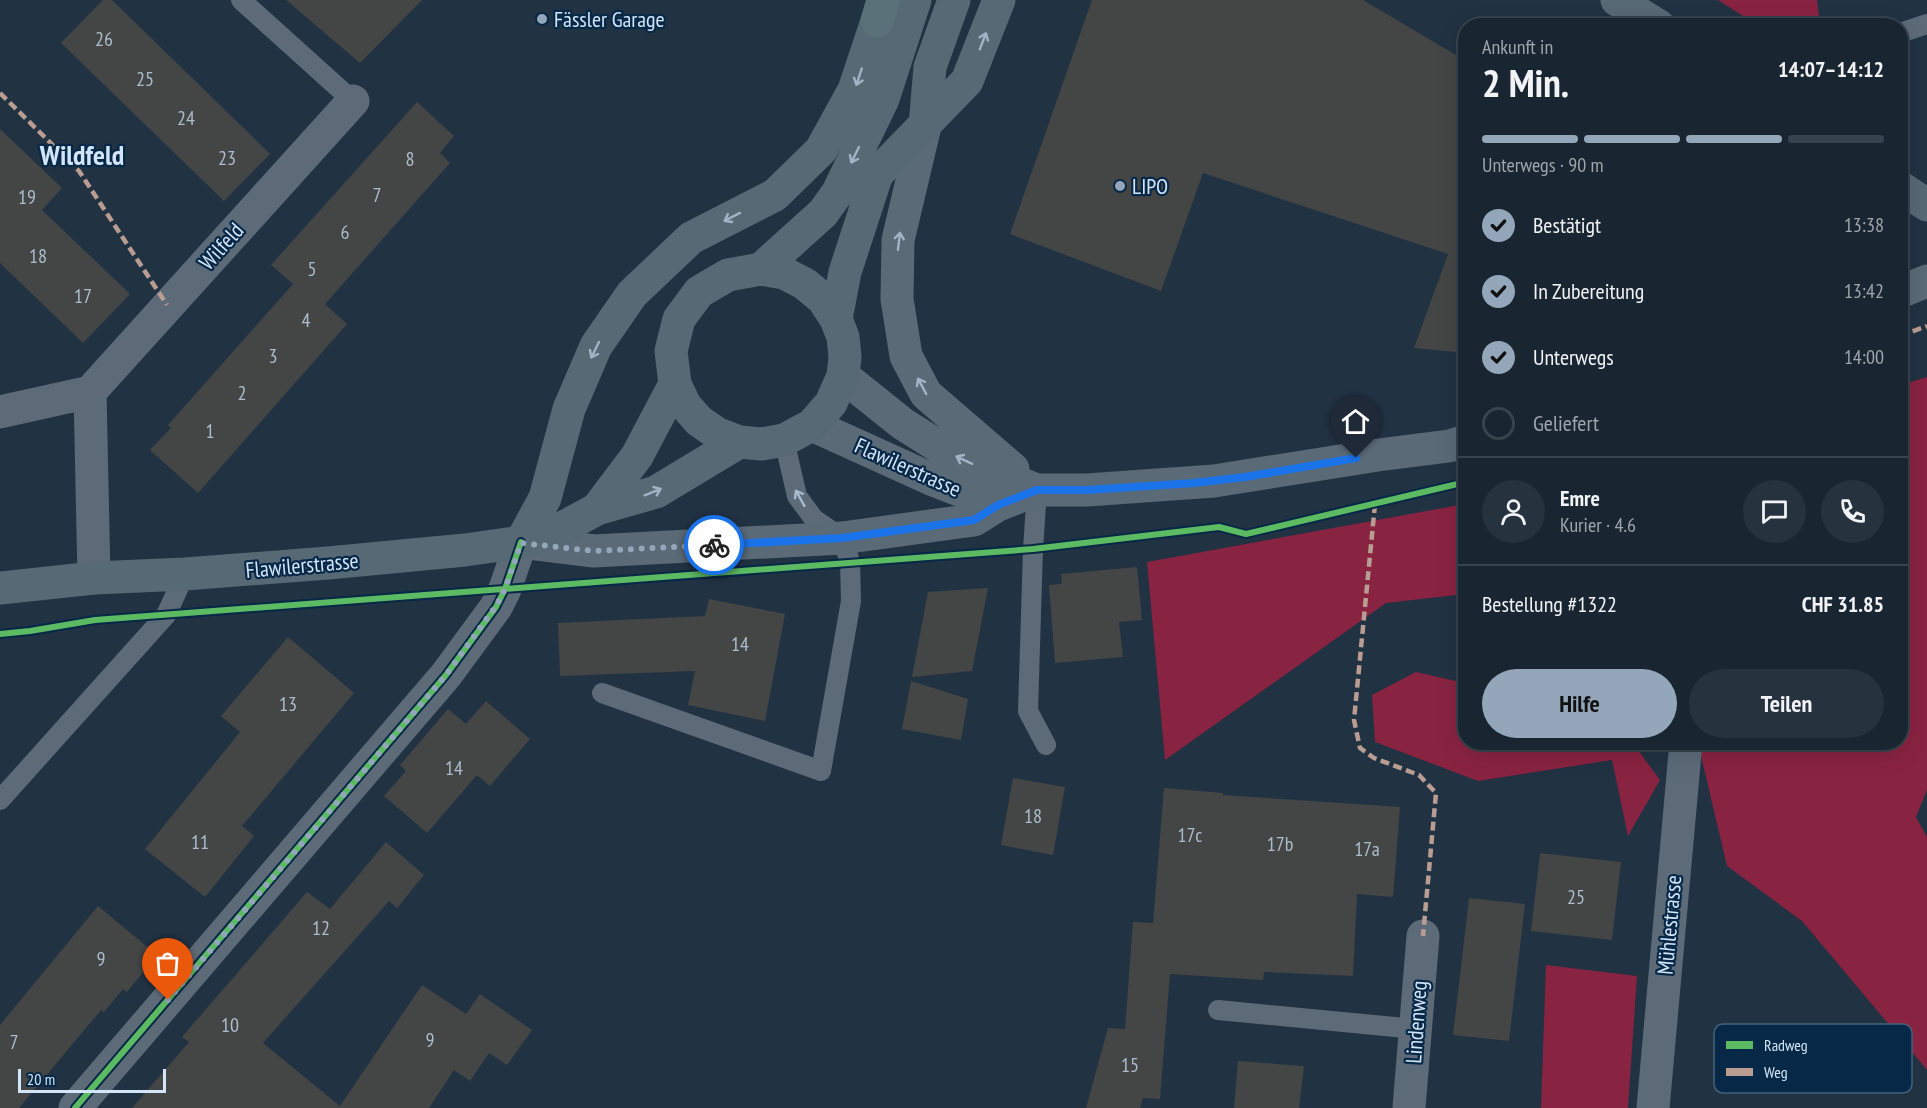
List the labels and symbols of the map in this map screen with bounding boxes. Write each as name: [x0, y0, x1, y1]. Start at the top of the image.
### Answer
place label: Fässler Garage: [554, 5, 665, 33]
marker: Fässler Garage: [535, 12, 549, 26]
house number: 26: [95, 26, 113, 52]
one-way arrow: [978, 32, 989, 50]
house number: 25: [136, 66, 154, 92]
one-way arrow: [852, 67, 863, 85]
house number: 24: [177, 105, 195, 131]
district label: Wildfeld: [39, 136, 124, 173]
house number: 23: [218, 145, 236, 171]
house number: 8: [406, 146, 415, 172]
one-way arrow: [849, 146, 861, 164]
place label: LIPO: [1132, 172, 1168, 200]
marker: LIPO: [1113, 179, 1127, 193]
house number: 7: [373, 182, 382, 208]
house number: 19: [18, 184, 36, 210]
one-way arrow: [724, 211, 742, 223]
street label: Wilfeld: [193, 217, 249, 275]
house number: 6: [341, 219, 350, 245]
one-way arrow: [894, 231, 905, 251]
house number: 18: [29, 243, 47, 269]
house number: 5: [308, 256, 317, 282]
house number: 17: [74, 283, 92, 309]
house number: 4: [302, 307, 311, 333]
one-way arrow: [588, 340, 600, 358]
house number: 3: [269, 343, 278, 369]
one-way arrow: [916, 378, 928, 395]
house number: 2: [238, 380, 247, 406]
pin: [1330, 396, 1381, 458]
house number: 1: [206, 418, 215, 444]
street label: Flawilerstrasse: [851, 431, 965, 503]
one-way arrow: [955, 453, 973, 465]
one-way arrow: [643, 486, 662, 497]
one-way arrow: [794, 490, 806, 507]
courier: [684, 515, 744, 575]
street label: Flawilerstrasse: [244, 546, 360, 584]
house number: 14: [731, 631, 749, 657]
house number: 13: [279, 691, 297, 717]
house number: 14: [445, 755, 463, 781]
house number: 18: [1024, 803, 1042, 829]
house number: 17c: [1178, 822, 1202, 848]
house number: 11: [191, 829, 209, 855]
house number: 17b: [1267, 831, 1293, 857]
house number: 17a: [1354, 836, 1380, 862]
street label: Mühlestrasse: [1651, 874, 1687, 976]
house number: 25: [1567, 884, 1585, 910]
house number: 12: [312, 915, 330, 941]
pin: [142, 938, 193, 1000]
house number: 9: [97, 946, 106, 972]
street label: Lindenweg: [1399, 980, 1433, 1064]
house number: 10: [221, 1012, 239, 1038]
legend: [1714, 1024, 1912, 1093]
house number: 9: [426, 1027, 435, 1053]
house number: 7: [10, 1029, 19, 1055]
text: Radweg: [1764, 1035, 1808, 1055]
house number: 15: [1121, 1052, 1139, 1078]
text: Weg: [1764, 1062, 1788, 1082]
scale bar: [18, 1066, 166, 1094]

